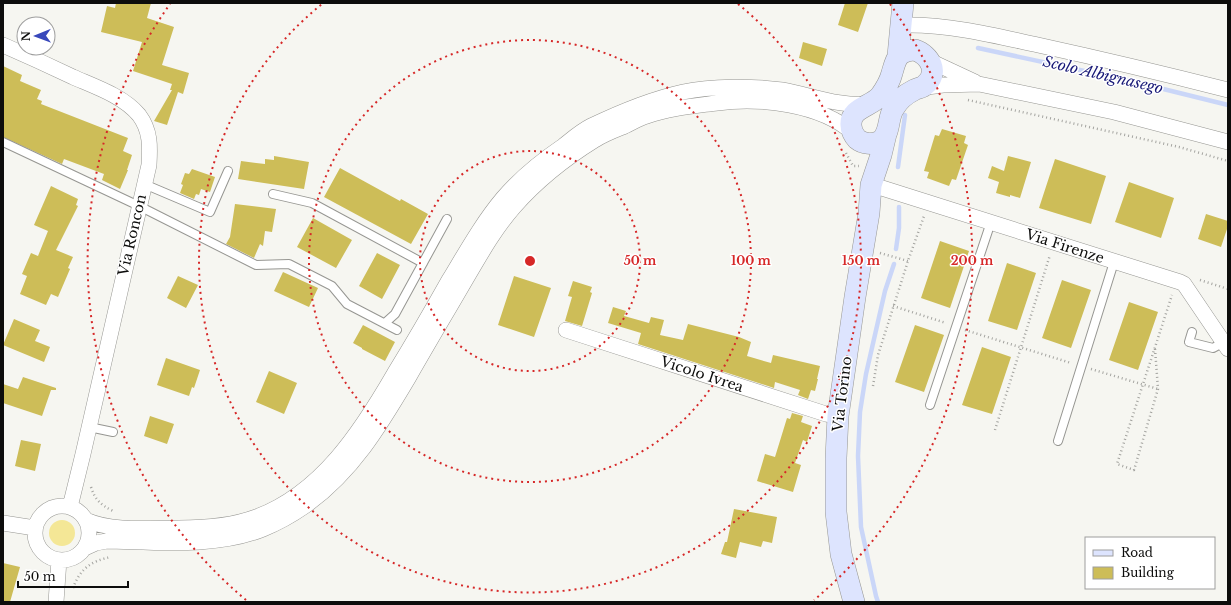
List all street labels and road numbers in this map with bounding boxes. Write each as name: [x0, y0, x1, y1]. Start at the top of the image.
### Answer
street label: Via Roncon: [114, 192, 150, 279]
street label: Via Firenze: [1023, 225, 1106, 267]
street label: Vicolo Ivrea: [657, 352, 746, 396]
street label: Via Torino: [828, 355, 856, 434]

